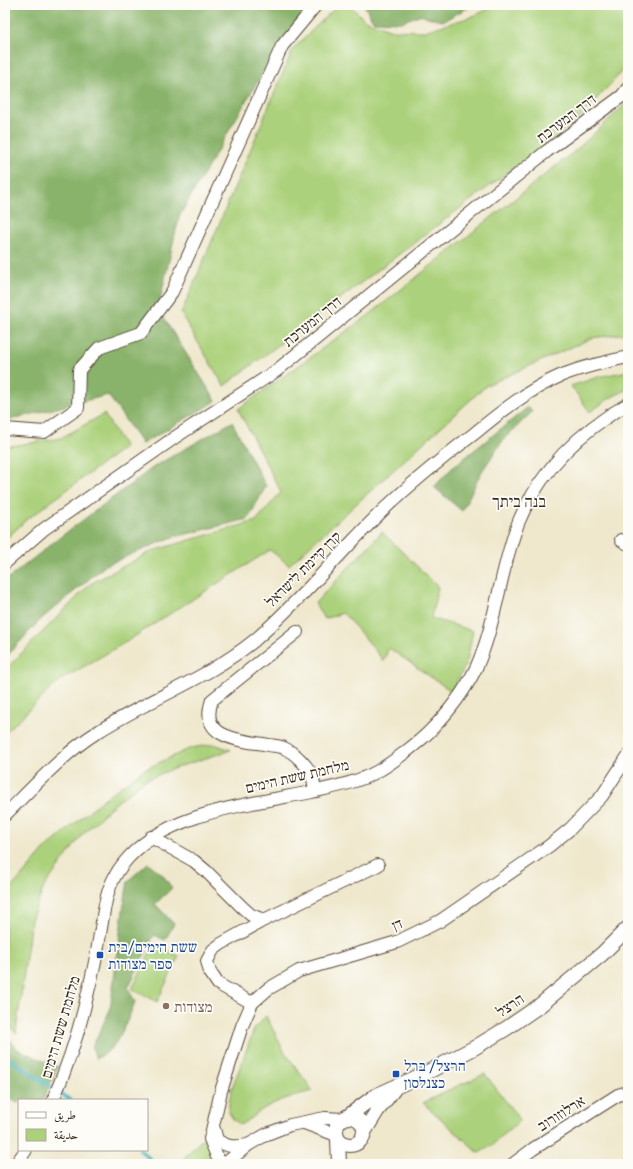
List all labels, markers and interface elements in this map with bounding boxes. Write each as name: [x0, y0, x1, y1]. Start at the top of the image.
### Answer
street label: דרך המערכת: [532, 88, 601, 148]
street label: דרך המערכת: [278, 291, 346, 351]
district label: בנה ביתך: [492, 489, 546, 513]
street label: קרן קיימת לישראל: [260, 526, 346, 612]
street label: מלחמת ששת הימים: [243, 754, 351, 798]
street label: דן: [388, 912, 406, 936]
place label: ששת הימים/בית ספר מצודות: [108, 936, 197, 974]
marker: ששת הימים/בית ספר מצודות: [95, 950, 105, 960]
street label: מלחמת ששת הימים: [35, 973, 85, 1081]
street label: הרצל: [492, 988, 528, 1022]
place label: מצודות: [174, 996, 213, 1017]
marker: מצודות: [161, 1001, 171, 1011]
place label: הרצל/ ברל כצנלסון: [404, 1055, 466, 1093]
marker: הרצל/ ברל כצנלסון: [391, 1069, 401, 1079]
street label: ארלוזורוב: [533, 1090, 589, 1136]
legend: [18, 1099, 148, 1151]
text: طريق: [54, 1106, 76, 1123]
text: حديقة: [54, 1126, 78, 1143]

